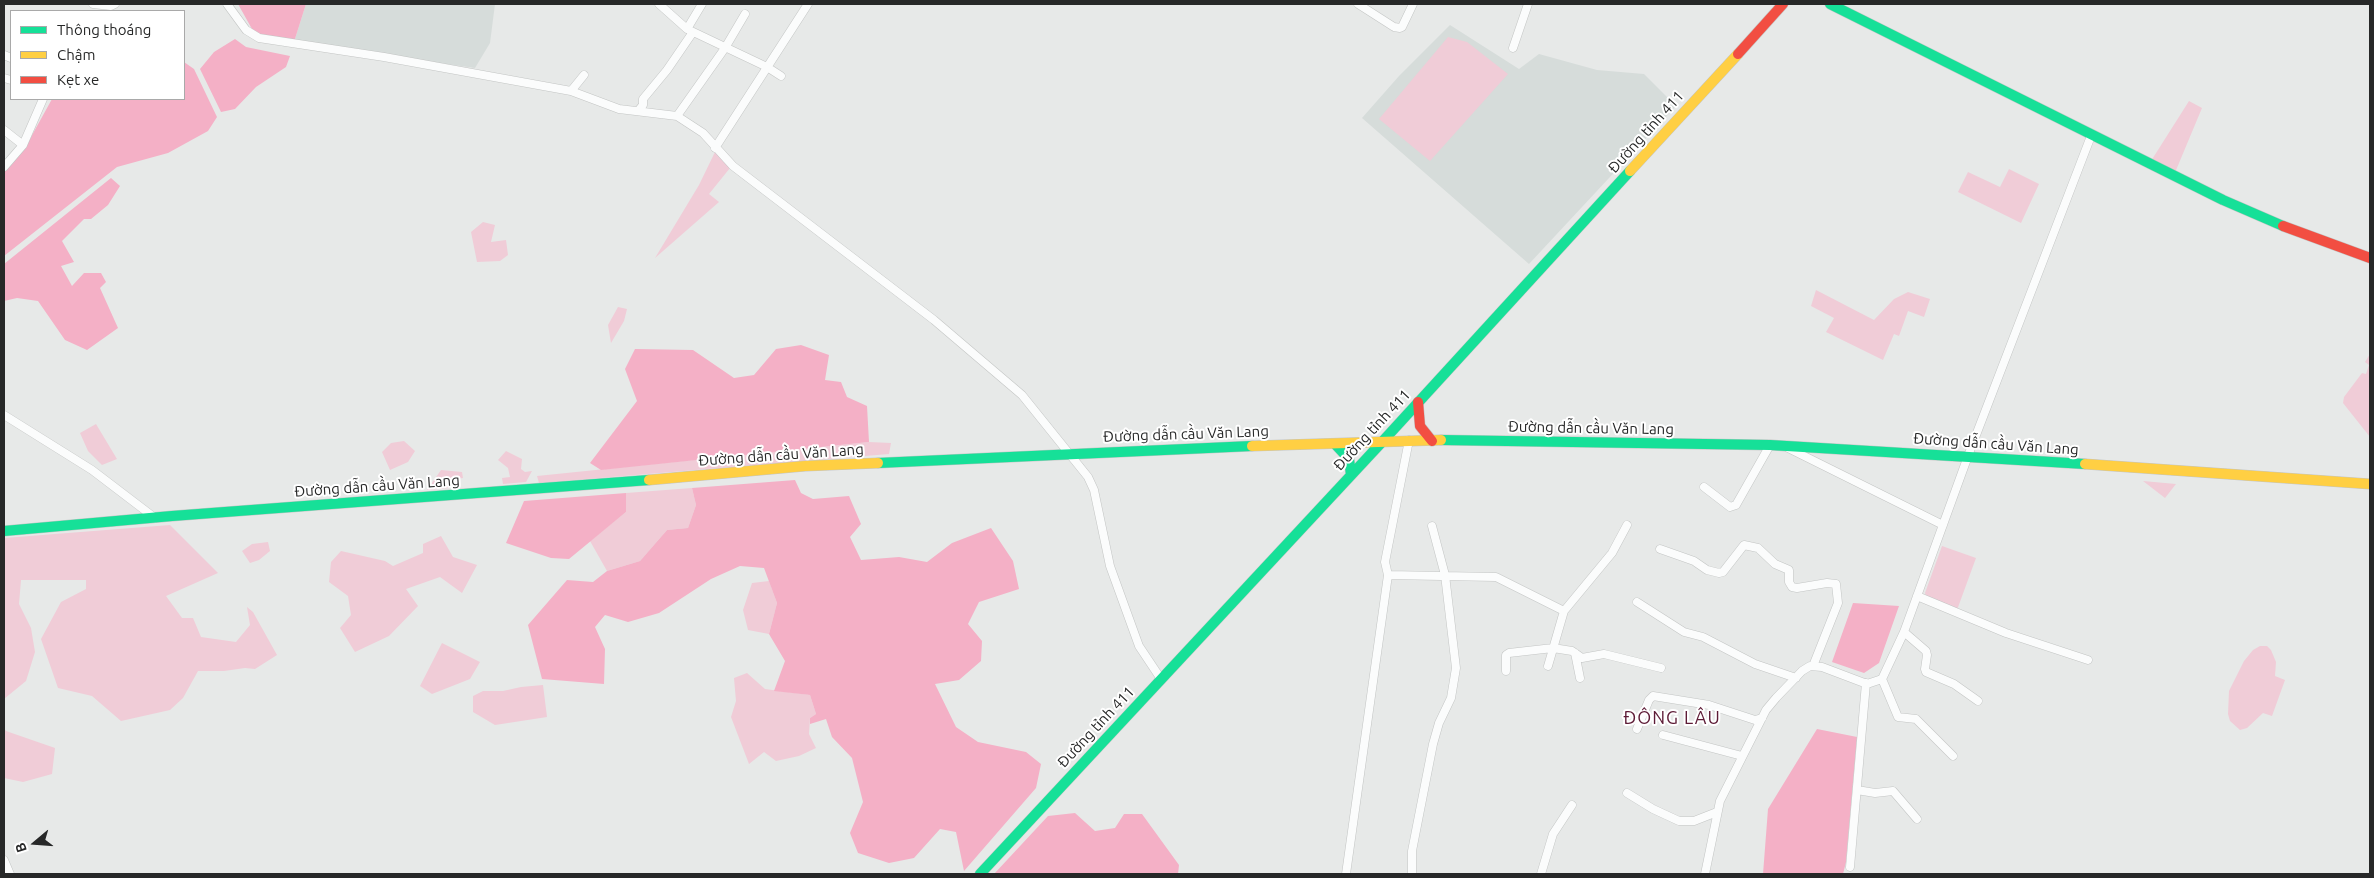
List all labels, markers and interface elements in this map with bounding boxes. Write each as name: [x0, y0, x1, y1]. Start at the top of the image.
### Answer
legend: [10, 10, 185, 100]
text: Thông thoáng: [57, 21, 151, 38]
text: Chậm: [57, 46, 95, 63]
text: Kẹt xe: [57, 71, 99, 88]
street label: Đường tỉnh 411: [1604, 87, 1688, 177]
street label: Đường tỉnh 411: [1330, 386, 1414, 474]
street label: Đường dẫn cầu Văn Lang: [1508, 418, 1674, 438]
street label: Đường dẫn cầu Văn Lang: [1103, 422, 1269, 446]
street label: Đường dẫn cầu Văn Lang: [1913, 429, 2079, 459]
street label: Đường dẫn cầu Văn Lang: [698, 440, 864, 470]
street label: Đường dẫn cầu Văn Lang: [294, 471, 460, 501]
street label: Đường tỉnh 411: [1054, 683, 1138, 771]
district label: ĐÔNG LÂU: [1622, 707, 1722, 729]
north arrow: [10, 818, 60, 868]
text: B: [12, 841, 30, 855]

